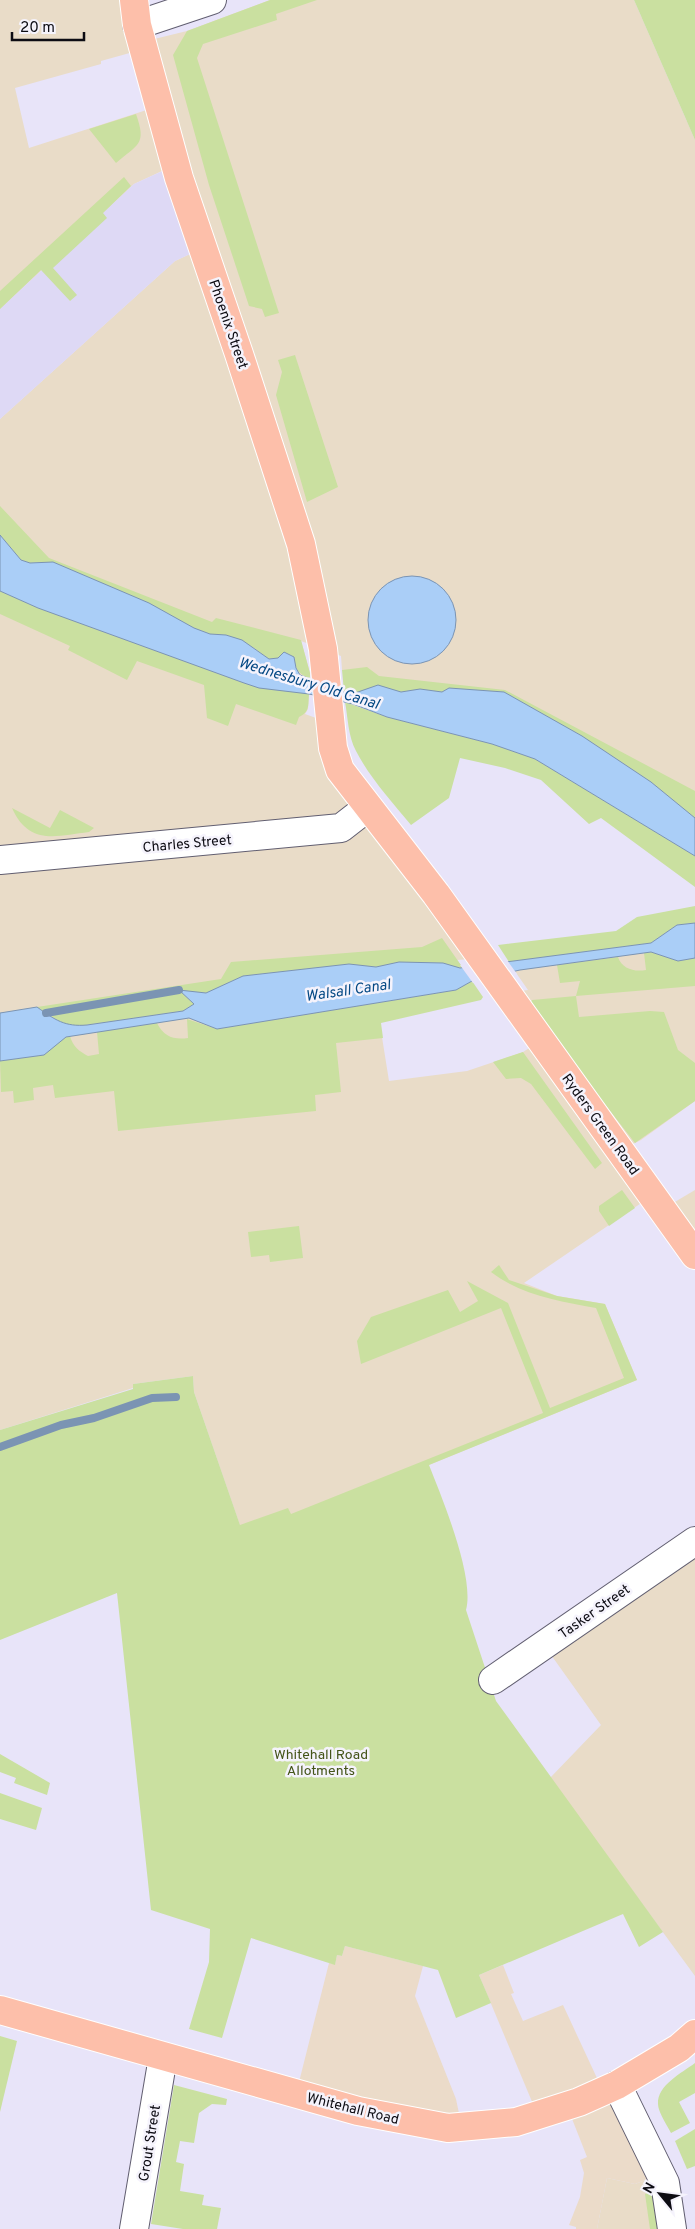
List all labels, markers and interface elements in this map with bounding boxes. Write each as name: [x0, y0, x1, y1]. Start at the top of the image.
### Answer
scale bar: [12, 10, 85, 42]
text: 20 m: [20, 19, 55, 38]
street label: Phoenix Street: [204, 278, 251, 371]
water label: Wednesbury Old Canal: [236, 654, 382, 715]
street label: Charles Street: [142, 832, 232, 857]
water label: Walsall Canal: [305, 976, 393, 1007]
street label: Ryders Green Road: [557, 1071, 642, 1179]
street label: Tasker Street: [556, 1581, 634, 1643]
park label: Whitehall Road Allotments: [274, 1747, 368, 1780]
street label: Whitehall Road: [305, 2090, 400, 2129]
street label: Grout Street: [136, 2104, 165, 2183]
north arrow: [635, 2169, 685, 2219]
text: N: [640, 2180, 660, 2197]

